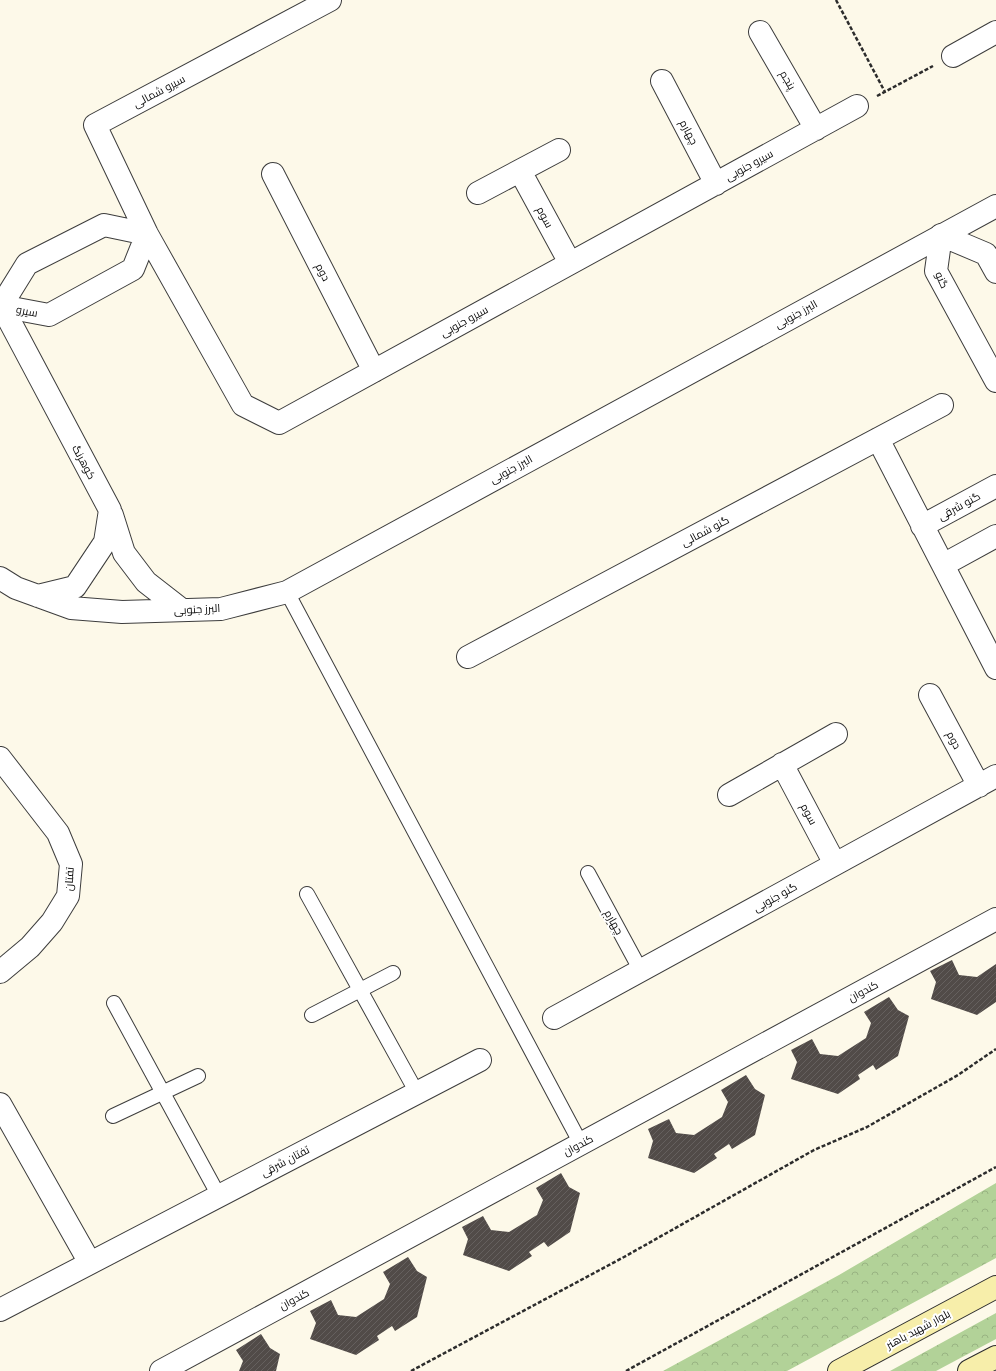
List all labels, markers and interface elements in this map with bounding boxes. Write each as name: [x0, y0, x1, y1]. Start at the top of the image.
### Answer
street label: پنجم: [776, 67, 800, 93]
street label: سیرو شمالی: [130, 71, 187, 111]
street label: چهارم: [676, 117, 702, 147]
street label: سیرو جنوبی: [722, 145, 775, 184]
street label: سوم: [533, 203, 557, 231]
street label: دوم: [312, 260, 334, 284]
street label: گنو: [932, 269, 953, 291]
street label: البرز جنوبی: [772, 296, 820, 331]
street label: سیرو: [15, 301, 39, 320]
street label: سیرو جنوبی: [437, 301, 490, 340]
street label: کوهرنگ: [69, 442, 100, 482]
street label: البرز جنوبی: [487, 451, 535, 486]
street label: گنو شرقی: [935, 488, 983, 523]
street label: گنو شمالی: [678, 512, 731, 549]
street label: البرز جنوبی: [173, 600, 221, 617]
street label: دوم: [943, 728, 965, 752]
street label: سوم: [797, 800, 821, 828]
street label: تفتان: [60, 867, 77, 891]
street label: گنو جنوبی: [750, 878, 799, 915]
street label: چهارم: [601, 907, 627, 937]
street label: کندوان: [845, 976, 881, 1005]
street label: کندوان: [560, 1130, 596, 1159]
street label: تفتان شرقی: [258, 1141, 312, 1180]
street label: کندوان: [276, 1284, 312, 1313]
street label: بلوار شهید باهنر: [882, 1305, 953, 1352]

